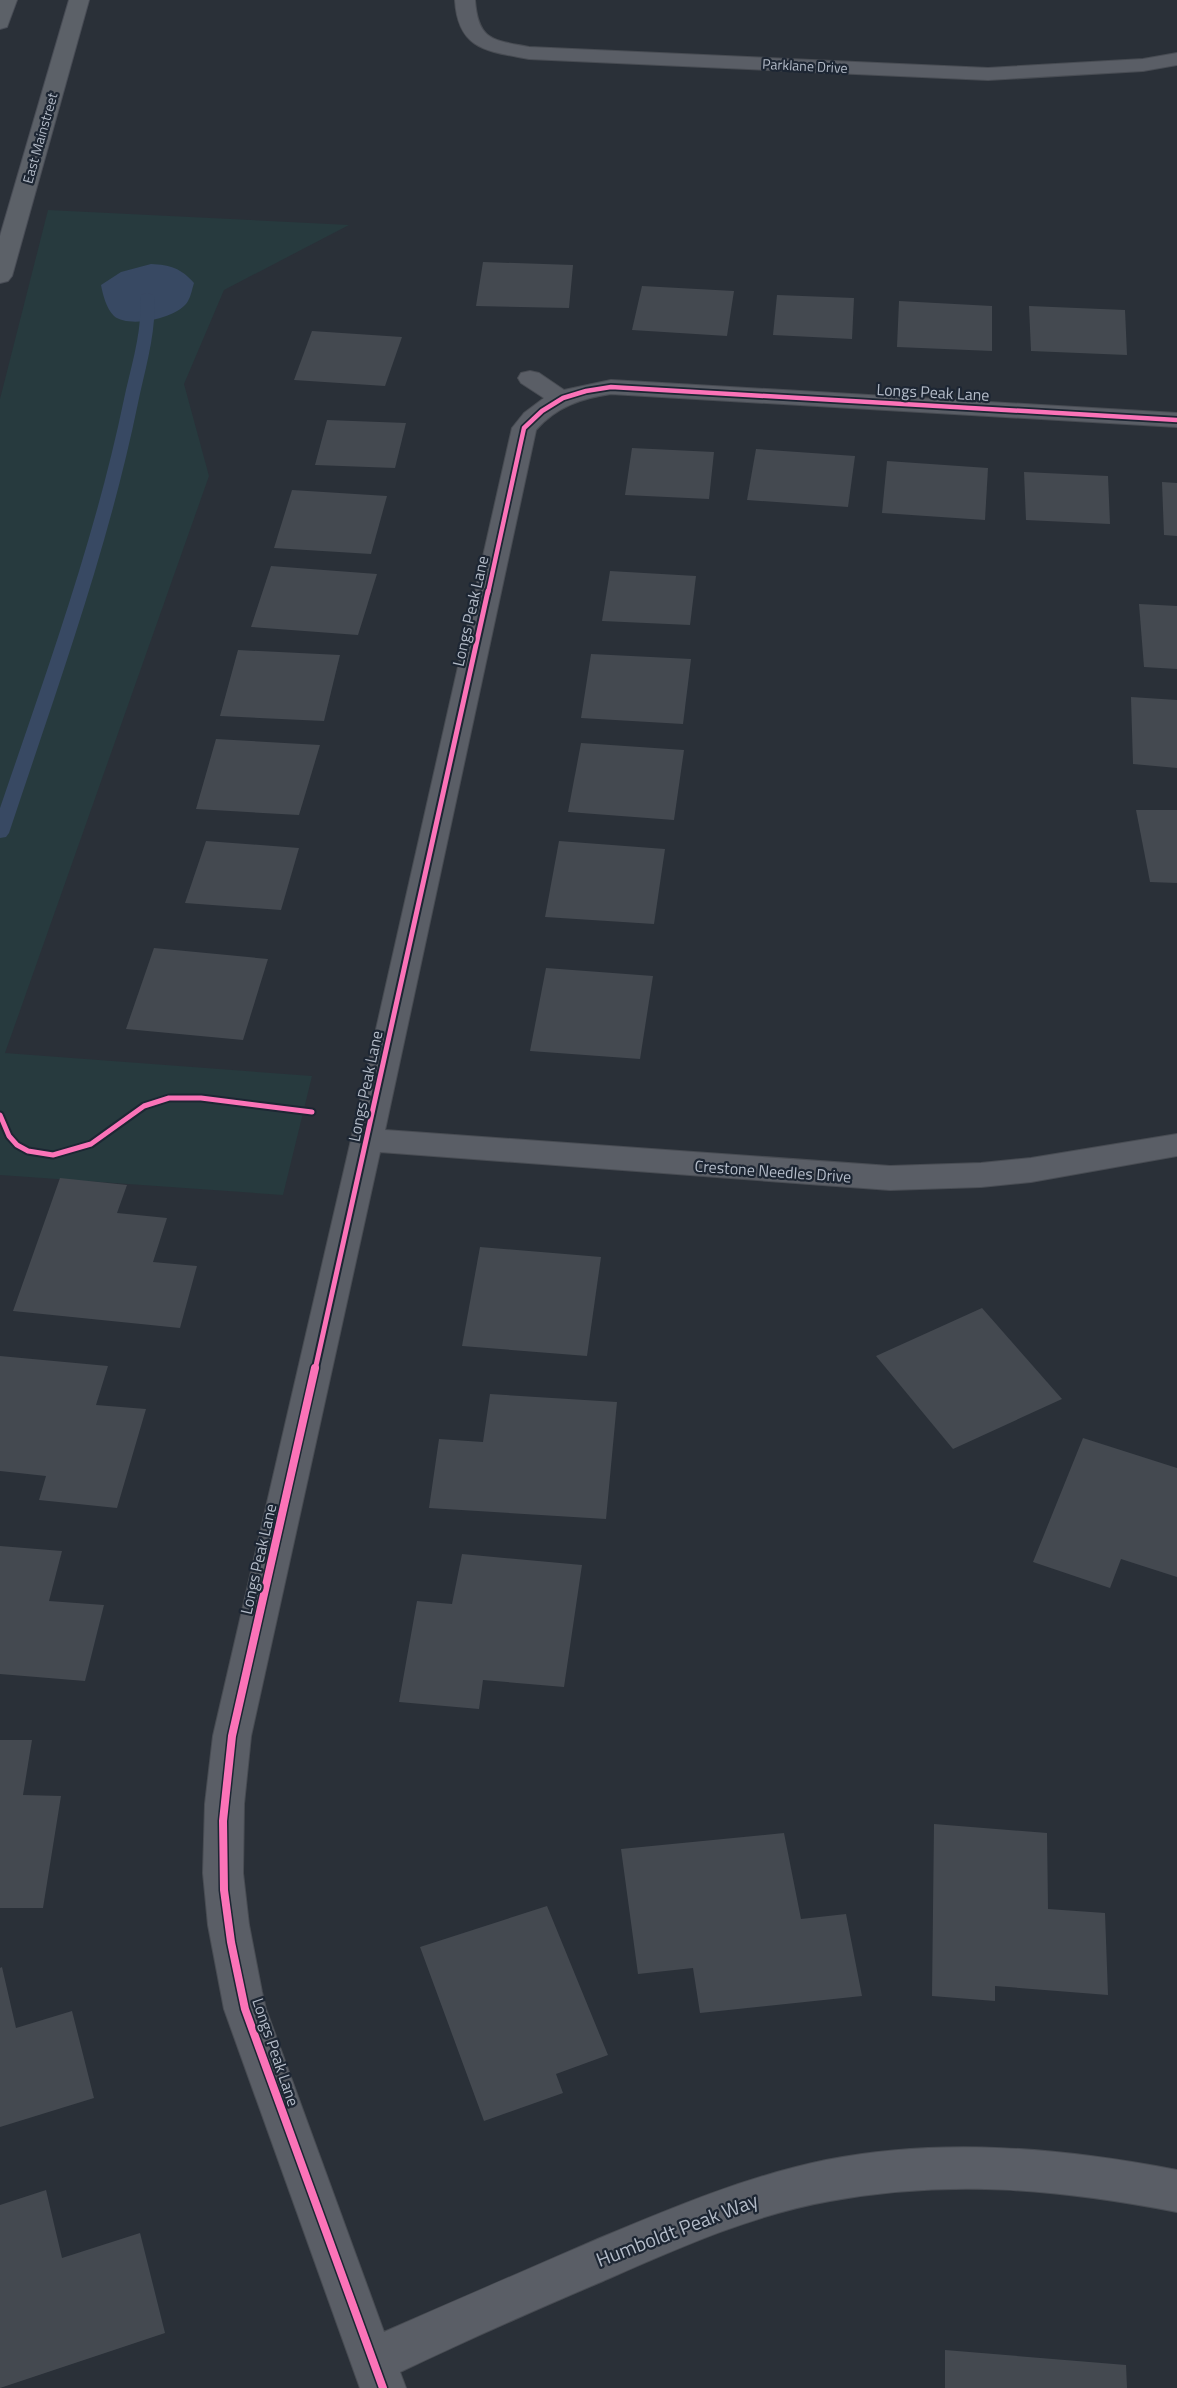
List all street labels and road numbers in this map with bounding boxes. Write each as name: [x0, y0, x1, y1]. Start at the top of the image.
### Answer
street label: Parklane Drive: [762, 53, 848, 78]
street label: East Mainstreet: [17, 90, 63, 186]
street label: Longs Peak Lane: [876, 377, 990, 407]
street label: Longs Peak Lane: [446, 553, 494, 669]
street label: Longs Peak Lane: [342, 1028, 388, 1144]
street label: Crestone Needles Drive: [694, 1154, 852, 1188]
street label: Longs Peak Lane: [234, 1501, 282, 1617]
street label: Longs Peak Lane: [246, 1995, 306, 2109]
street label: Humboldt Peak Way: [591, 2184, 763, 2275]

